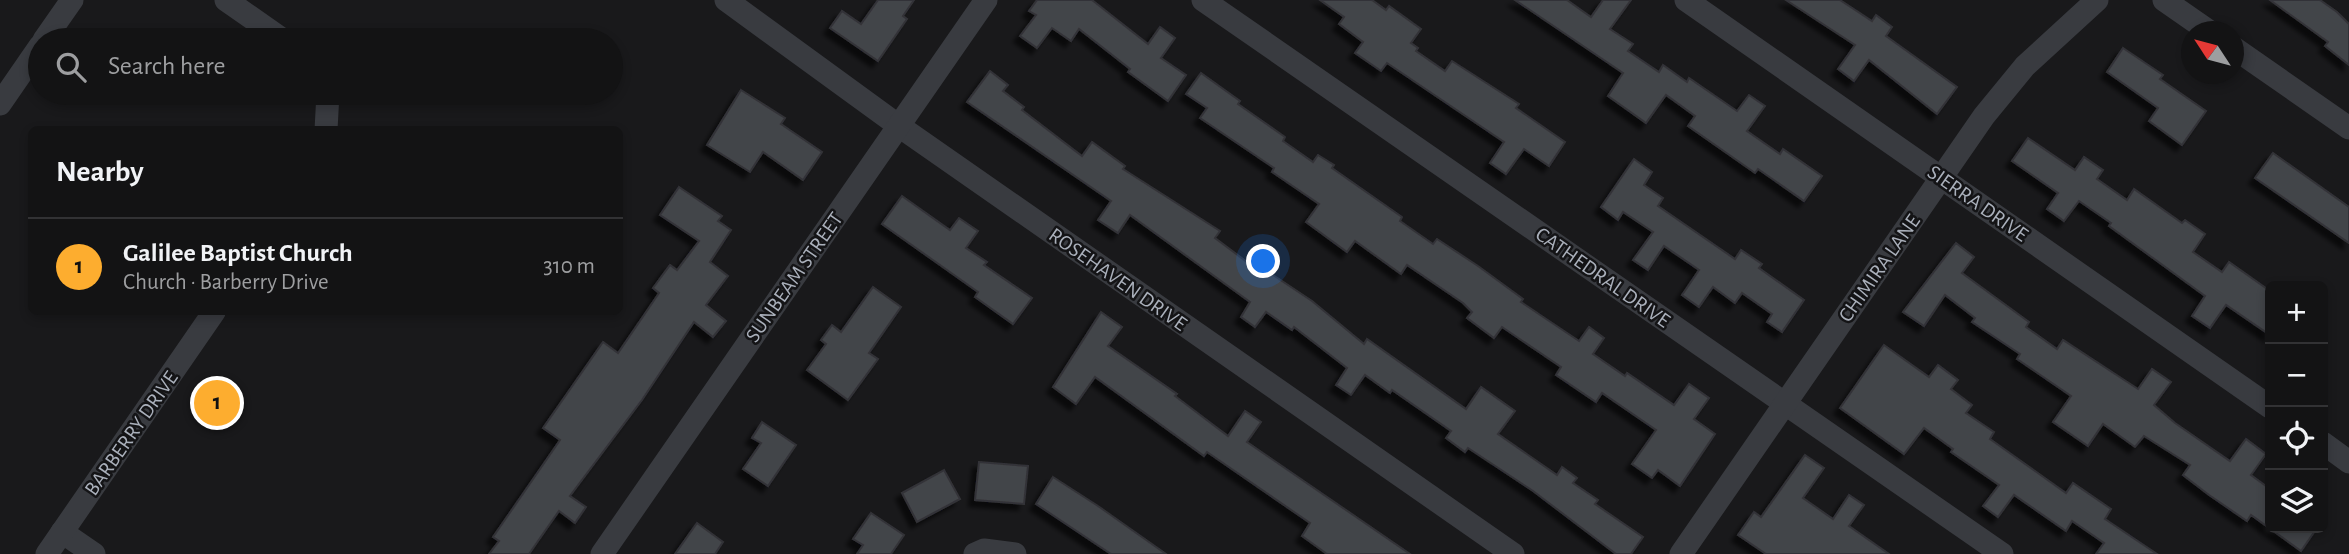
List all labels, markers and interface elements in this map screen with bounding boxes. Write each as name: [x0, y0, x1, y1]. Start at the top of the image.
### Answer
north arrow: [2181, 21, 2244, 84]
search box: [28, 28, 623, 105]
icon: search: [52, 48, 90, 86]
text: Search here: [108, 53, 226, 79]
text: Nearby: [56, 157, 144, 187]
street label: SIERRA DRIVE: [1924, 161, 2032, 246]
street label: SUNBEAM STREET: [742, 209, 847, 346]
street label: CHIMIRA LANE: [1835, 211, 1924, 326]
street label: CATHEDRAL DRIVE: [1532, 223, 1674, 332]
street label: ROSEHAVEN DRIVE: [1045, 224, 1191, 335]
text: Galilee Baptist Church: [123, 240, 353, 266]
your location: [1246, 244, 1280, 278]
text: 1: [75, 255, 83, 278]
text: 310 m: [543, 255, 595, 278]
text: Church · Barberry Drive: [123, 271, 329, 294]
map controls: [2265, 281, 2328, 533]
button: +: [2265, 281, 2328, 344]
button: −: [2265, 344, 2328, 407]
street label: BARBERRY DRIVE: [81, 367, 182, 499]
pin: 1: [194, 377, 240, 429]
button: locate: [2265, 407, 2328, 470]
button: layers: [2265, 470, 2328, 533]

